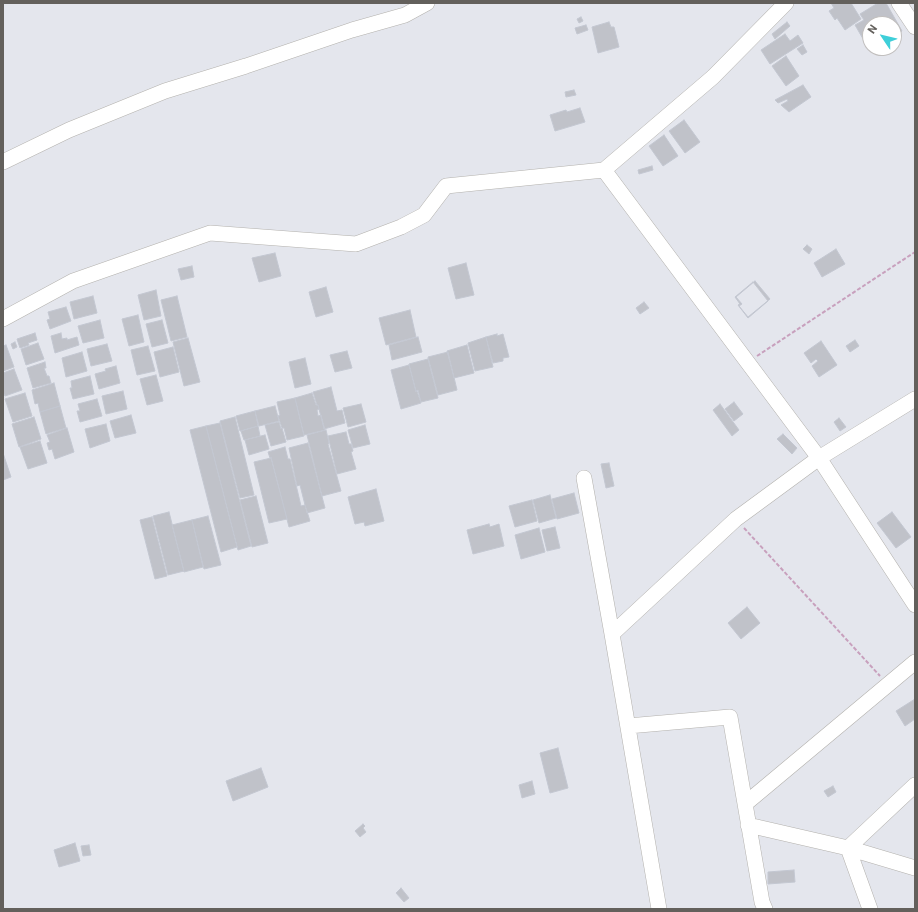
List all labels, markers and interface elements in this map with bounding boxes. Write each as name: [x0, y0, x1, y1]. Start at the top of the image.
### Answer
north arrow: [862, 16, 902, 56]
text: N: [865, 23, 880, 36]

